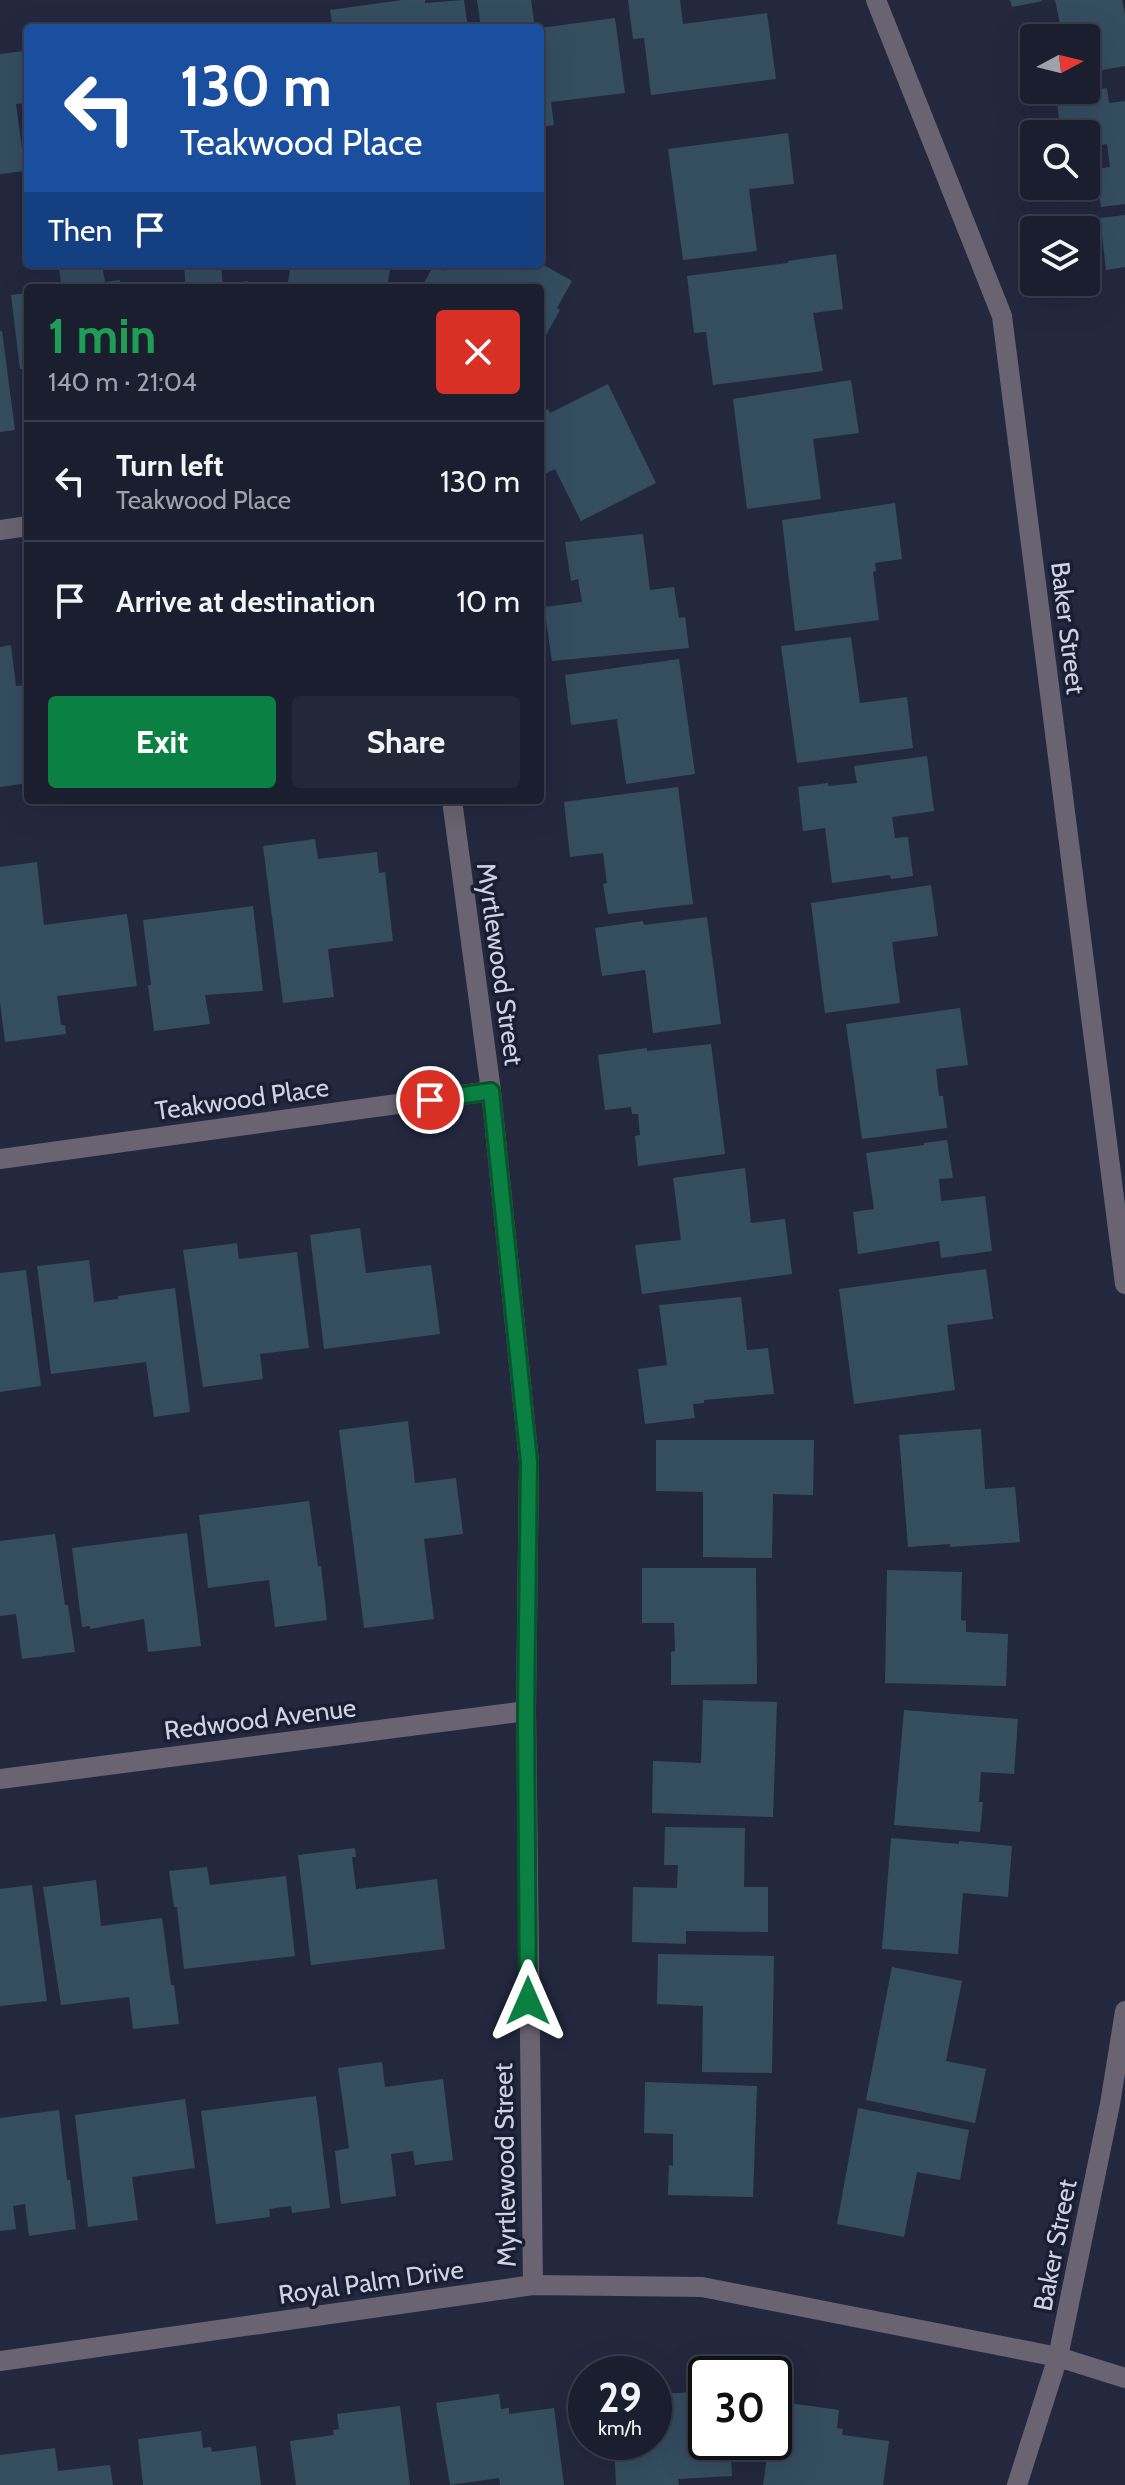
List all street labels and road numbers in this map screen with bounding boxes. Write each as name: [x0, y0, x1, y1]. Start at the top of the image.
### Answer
street label: Baker Street: [1044, 560, 1092, 696]
street label: Myrtlewood Street: [470, 861, 530, 1068]
street label: Teakwood Place: [153, 1071, 331, 1127]
street label: Redwood Avenue: [162, 1691, 358, 1747]
street label: Myrtlewood Street: [487, 2062, 523, 2267]
street label: Baker Street: [1027, 2176, 1083, 2313]
street label: Royal Palm Drive: [276, 2253, 466, 2311]

